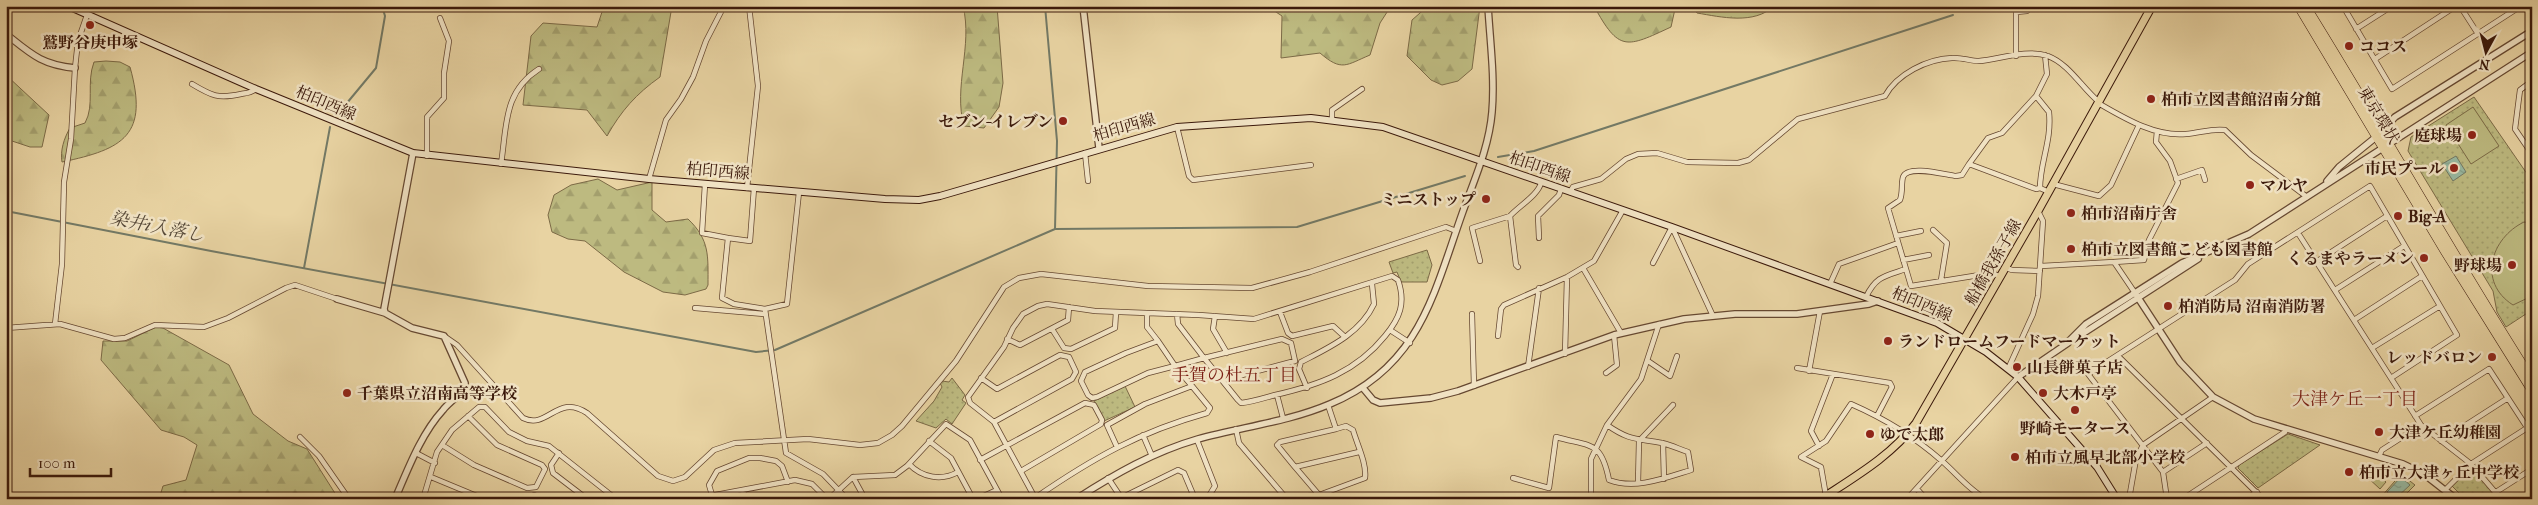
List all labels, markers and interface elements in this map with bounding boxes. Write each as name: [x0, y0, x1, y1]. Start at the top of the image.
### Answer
marker: 鷲野谷庚申塚: [84, 19, 96, 31]
north arrow: [2460, 28, 2510, 78]
place label: 鷲野谷庚申塚: [42, 33, 138, 52]
place label: ココス: [2359, 37, 2407, 56]
marker: ココス: [2343, 40, 2355, 52]
text: N: [2478, 55, 2491, 73]
street label: 柏印西線: [293, 82, 359, 124]
street label: 東京環状: [2354, 83, 2404, 147]
place label: 柏市立図書館沼南分館: [2161, 90, 2321, 109]
marker: 柏市立図書館沼南分館: [2145, 93, 2157, 105]
street label: 柏印西線: [1091, 109, 1157, 145]
place label: セブン-イレブン: [938, 112, 1053, 131]
marker: セブン-イレブン: [1057, 115, 1069, 127]
place label: 庭球場: [2414, 126, 2462, 145]
marker: 庭球場: [2466, 129, 2478, 141]
street label: 柏印西線: [1507, 148, 1573, 186]
street label: 柏印西線: [685, 159, 751, 183]
place label: 市民プール: [2365, 159, 2444, 178]
marker: 市民プール: [2448, 162, 2460, 174]
place label: マルヤ: [2260, 176, 2308, 195]
marker: マルヤ: [2244, 179, 2256, 191]
place label: ミニストップ: [1380, 190, 1476, 209]
marker: ミニストップ: [1480, 193, 1492, 205]
place label: 柏市沼南庁舎: [2081, 204, 2177, 223]
marker: 柏市沼南庁舎: [2065, 207, 2077, 219]
place label: Big-A: [2408, 207, 2447, 227]
water label: 染井i入落し: [108, 208, 206, 246]
marker: Big-A: [2392, 210, 2404, 222]
street label: 船橋我孫子線: [1961, 216, 2025, 308]
place label: 柏市立図書館こども図書館: [2081, 240, 2273, 259]
marker: 柏市立図書館こども図書館: [2065, 243, 2077, 255]
place label: くるまやラーメン: [2287, 249, 2414, 268]
marker: くるまやラーメン: [2418, 252, 2430, 264]
place label: 野球場: [2454, 256, 2502, 275]
marker: 野球場: [2506, 259, 2518, 271]
street label: 柏印西線: [1889, 283, 1955, 325]
place label: 柏消防局 沼南消防署: [2178, 297, 2325, 316]
marker: 柏消防局 沼南消防署: [2162, 300, 2174, 312]
place label: ランドロームフードマーケット: [1898, 332, 2121, 351]
marker: ランドロームフードマーケット: [1882, 335, 1894, 347]
place label: レッドバロン: [2386, 348, 2482, 367]
marker: レッドバロン: [2486, 351, 2498, 363]
place label: 山長餅菓子店: [2027, 358, 2123, 377]
marker: 山長餅菓子店: [2011, 361, 2023, 373]
district label: 手賀の杜五丁目: [1171, 365, 1297, 386]
place label: 千葉県立沼南高等学校: [357, 384, 518, 403]
place label: 大木戸亭: [2053, 384, 2117, 403]
marker: 千葉県立沼南高等学校: [341, 387, 353, 399]
marker: 大木戸亭: [2037, 387, 2049, 399]
district label: 大津ケ丘一丁目: [2292, 389, 2418, 410]
marker: 野崎モータース: [2069, 404, 2081, 416]
place label: 野崎モータース: [2020, 419, 2130, 438]
place label: 大津ケ丘幼稚園: [2389, 423, 2501, 442]
place label: ゆで太郎: [1880, 425, 1944, 444]
marker: 大津ケ丘幼稚園: [2373, 426, 2385, 438]
marker: ゆで太郎: [1864, 428, 1876, 440]
scale bar: [30, 445, 111, 477]
place label: 柏市立風早北部小学校: [2025, 448, 2186, 467]
marker: 柏市立風早北部小学校: [2009, 451, 2021, 463]
text: 100 m: [38, 454, 76, 472]
place label: 柏市立大津ヶ丘中学校: [2359, 463, 2520, 482]
marker: 柏市立大津ヶ丘中学校: [2343, 466, 2355, 478]

